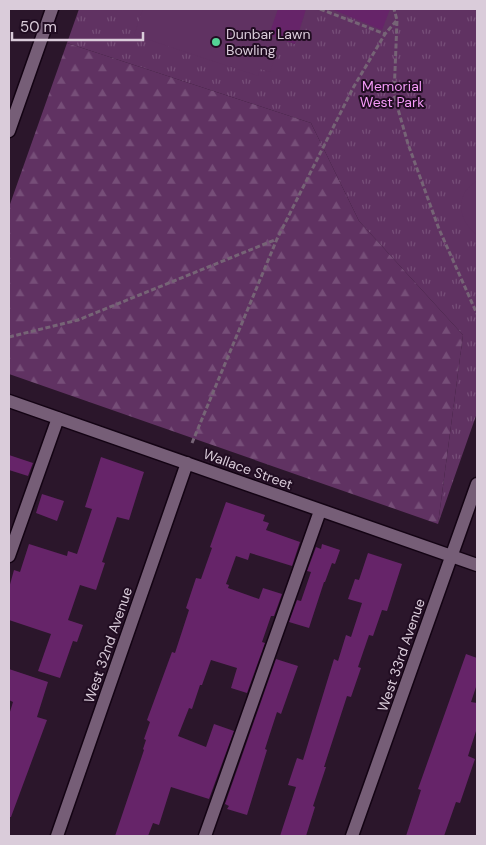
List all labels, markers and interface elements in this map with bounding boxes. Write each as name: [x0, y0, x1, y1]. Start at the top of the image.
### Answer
scale bar: [12, 10, 144, 42]
text: 50 m: [20, 17, 57, 37]
place label: Dunbar Lawn Bowling: [226, 25, 311, 59]
marker: Dunbar Lawn Bowling: [210, 36, 222, 48]
park label: Memorial West Park: [360, 77, 424, 111]
street label: Wallace Street: [201, 445, 295, 493]
street label: West 32nd Avenue: [80, 585, 136, 705]
street label: West 33rd Avenue: [373, 596, 429, 714]

